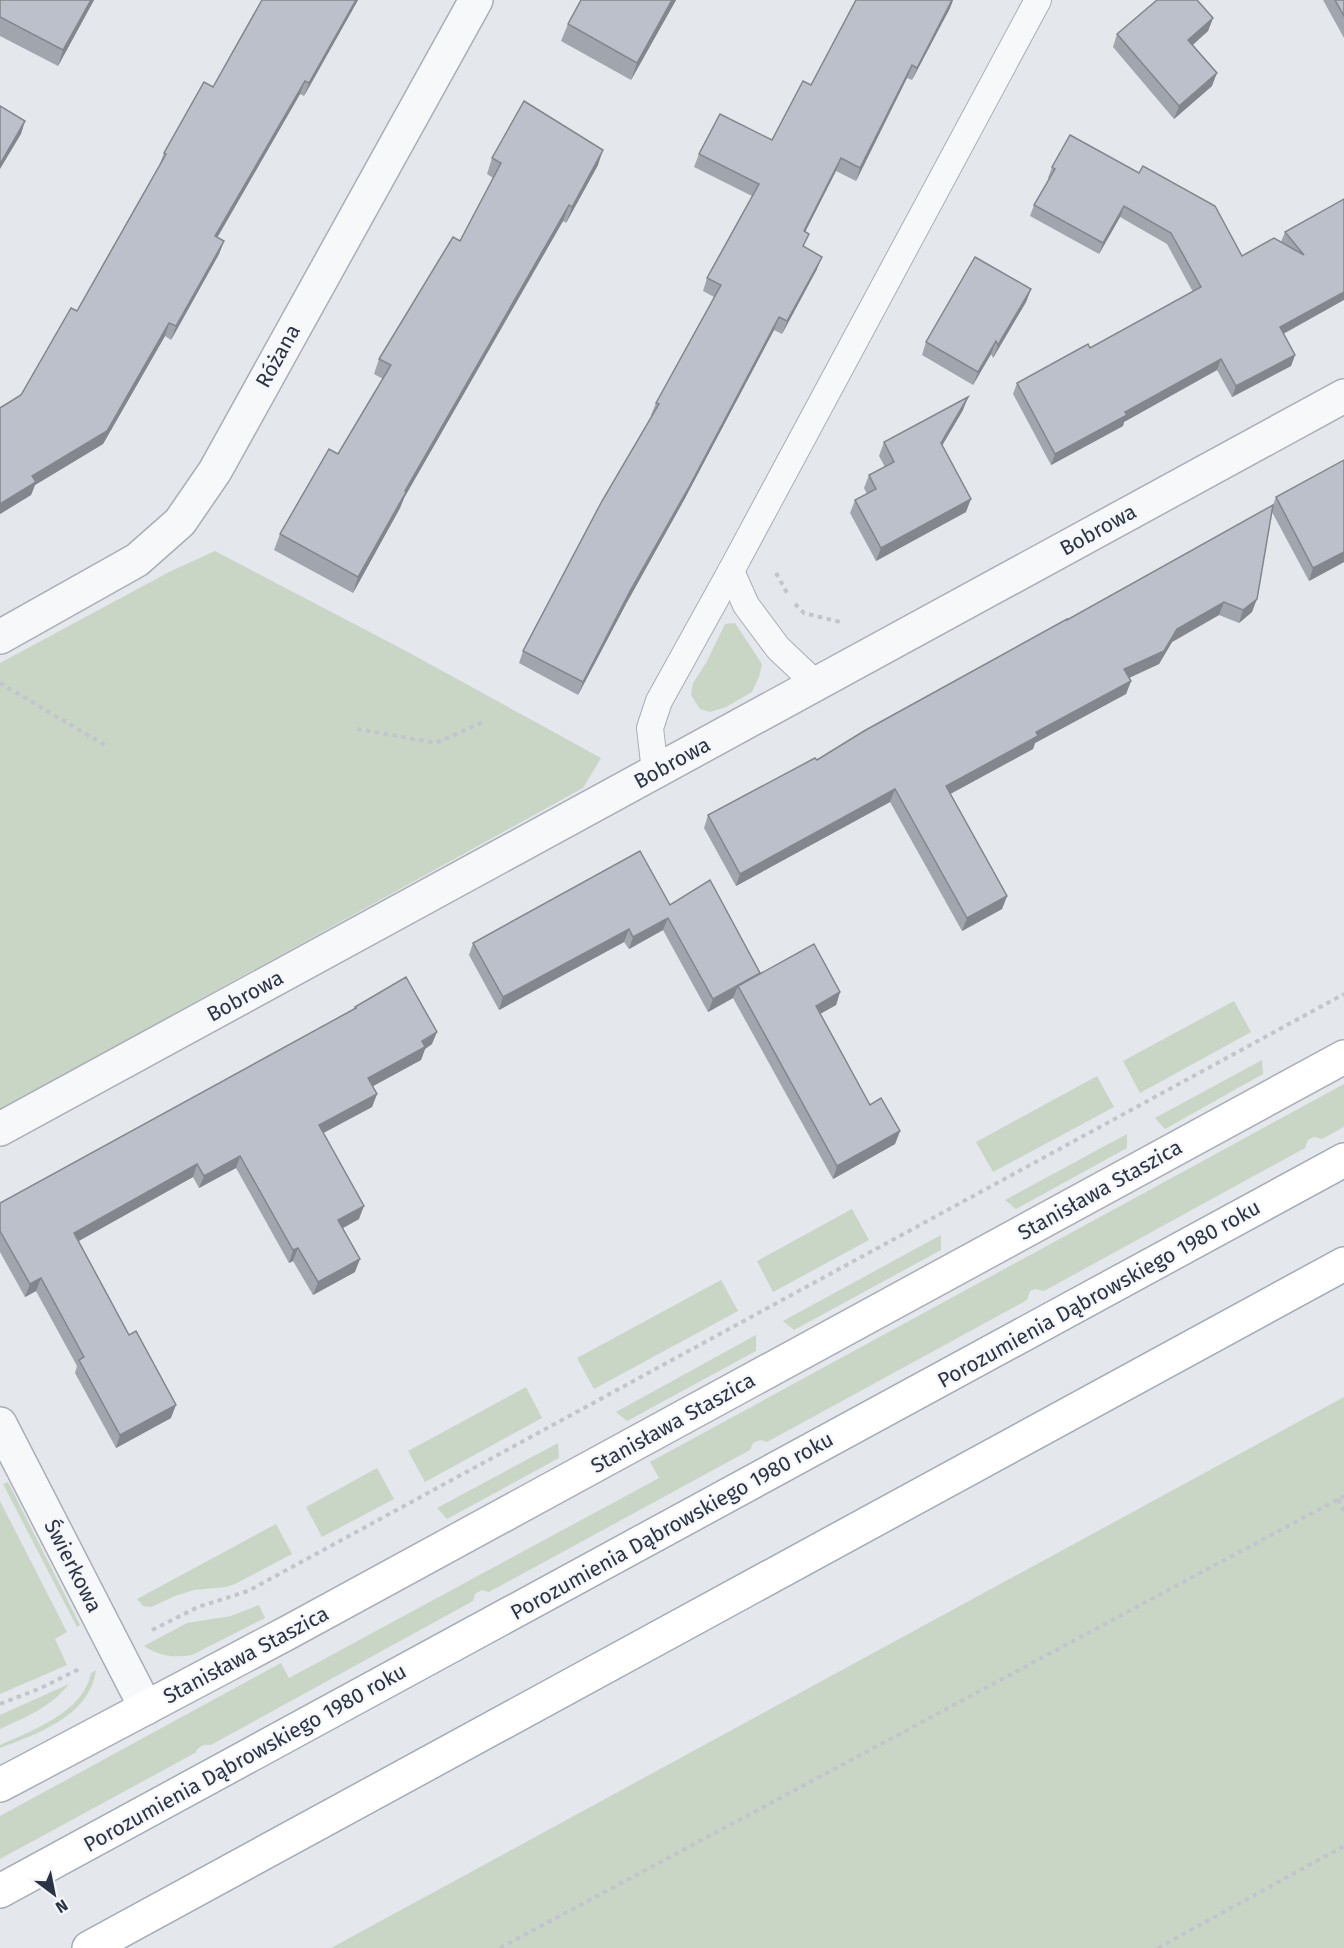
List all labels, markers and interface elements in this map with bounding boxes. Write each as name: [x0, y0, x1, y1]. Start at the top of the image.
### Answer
street label: Różana: [250, 320, 306, 392]
street label: Bobrowa: [1055, 498, 1141, 562]
street label: Bobrowa: [629, 731, 715, 795]
street label: Bobrowa: [202, 964, 288, 1028]
street label: Stanisława Staszica: [1013, 1134, 1187, 1246]
street label: Porozumienia Dąbrowskiego 1980 roku: [933, 1194, 1265, 1394]
street label: Stanisława Staszica: [586, 1367, 760, 1479]
street label: Porozumienia Dąbrowskiego 1980 roku: [506, 1426, 838, 1626]
street label: Świerkowa: [38, 1515, 108, 1617]
street label: Stanisława Staszica: [159, 1600, 333, 1710]
street label: Porozumienia Dąbrowskiego 1980 roku: [79, 1658, 411, 1858]
north arrow: [24, 1864, 84, 1924]
text: N: [52, 1895, 71, 1917]

